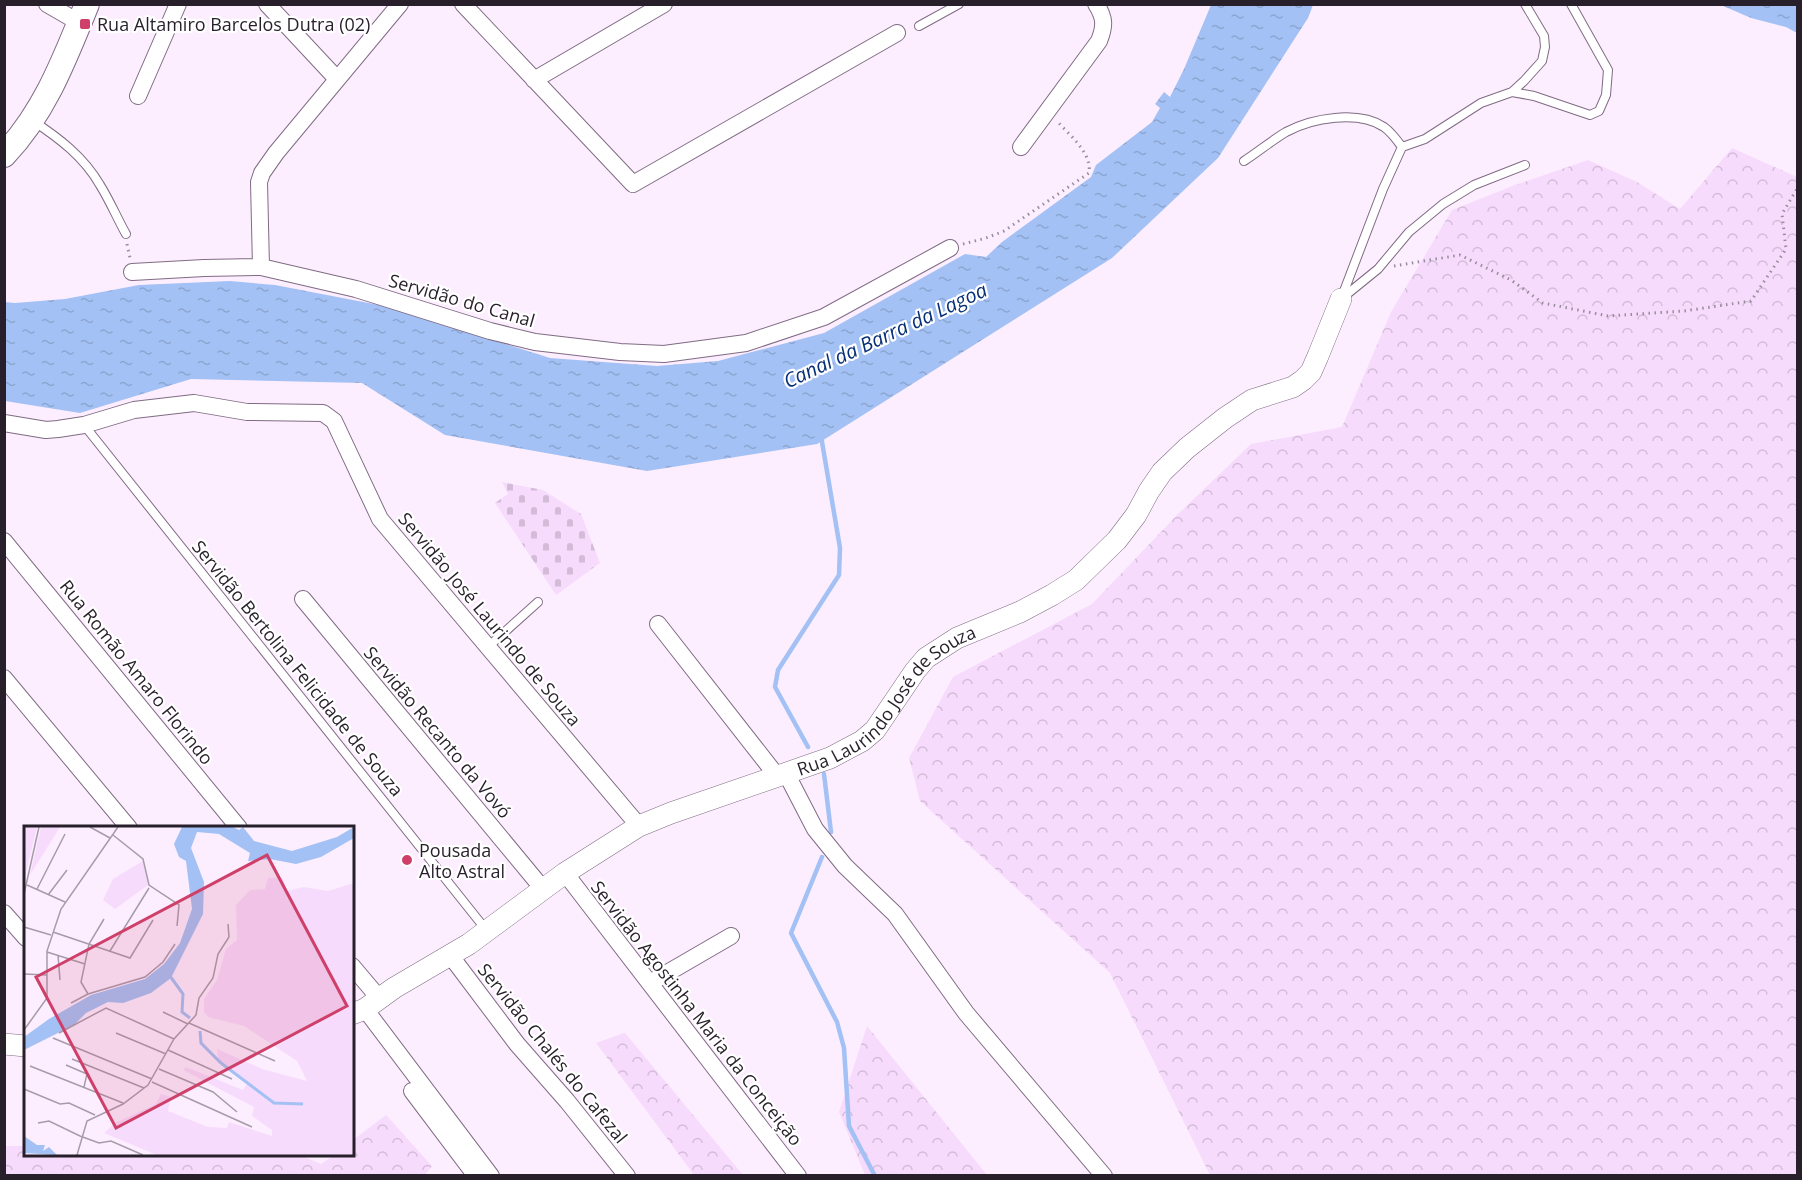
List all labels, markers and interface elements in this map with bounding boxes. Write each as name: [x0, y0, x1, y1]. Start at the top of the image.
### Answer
place label: Rua Altamiro Barcelos Dutra (02): [97, 12, 370, 36]
marker: Rua Altamiro Barcelos Dutra (02): [78, 17, 92, 31]
street label: Servidão do Canal: [386, 268, 538, 332]
water label: Canal da Barra da Lagoa: [779, 276, 991, 394]
street label: Servidão José Laurindo de Souza: [393, 507, 587, 731]
street label: Servidão Bertolina Felicidade de Souza: [187, 535, 409, 801]
street label: Rua Romão Amaro Florindo: [55, 575, 219, 769]
street label: Rua Laurindo José de Souza: [793, 620, 979, 781]
street label: Servidão Recanto da Vovó: [359, 641, 517, 823]
inset map: [24, 826, 354, 1156]
place label: Pousada Alto Astral: [419, 838, 505, 883]
marker: Pousada Alto Astral: [400, 853, 414, 867]
street label: Servidão Agostinha Maria da Conceição: [586, 876, 808, 1150]
street label: Servidão Chalés do Cafezal: [473, 958, 633, 1148]

